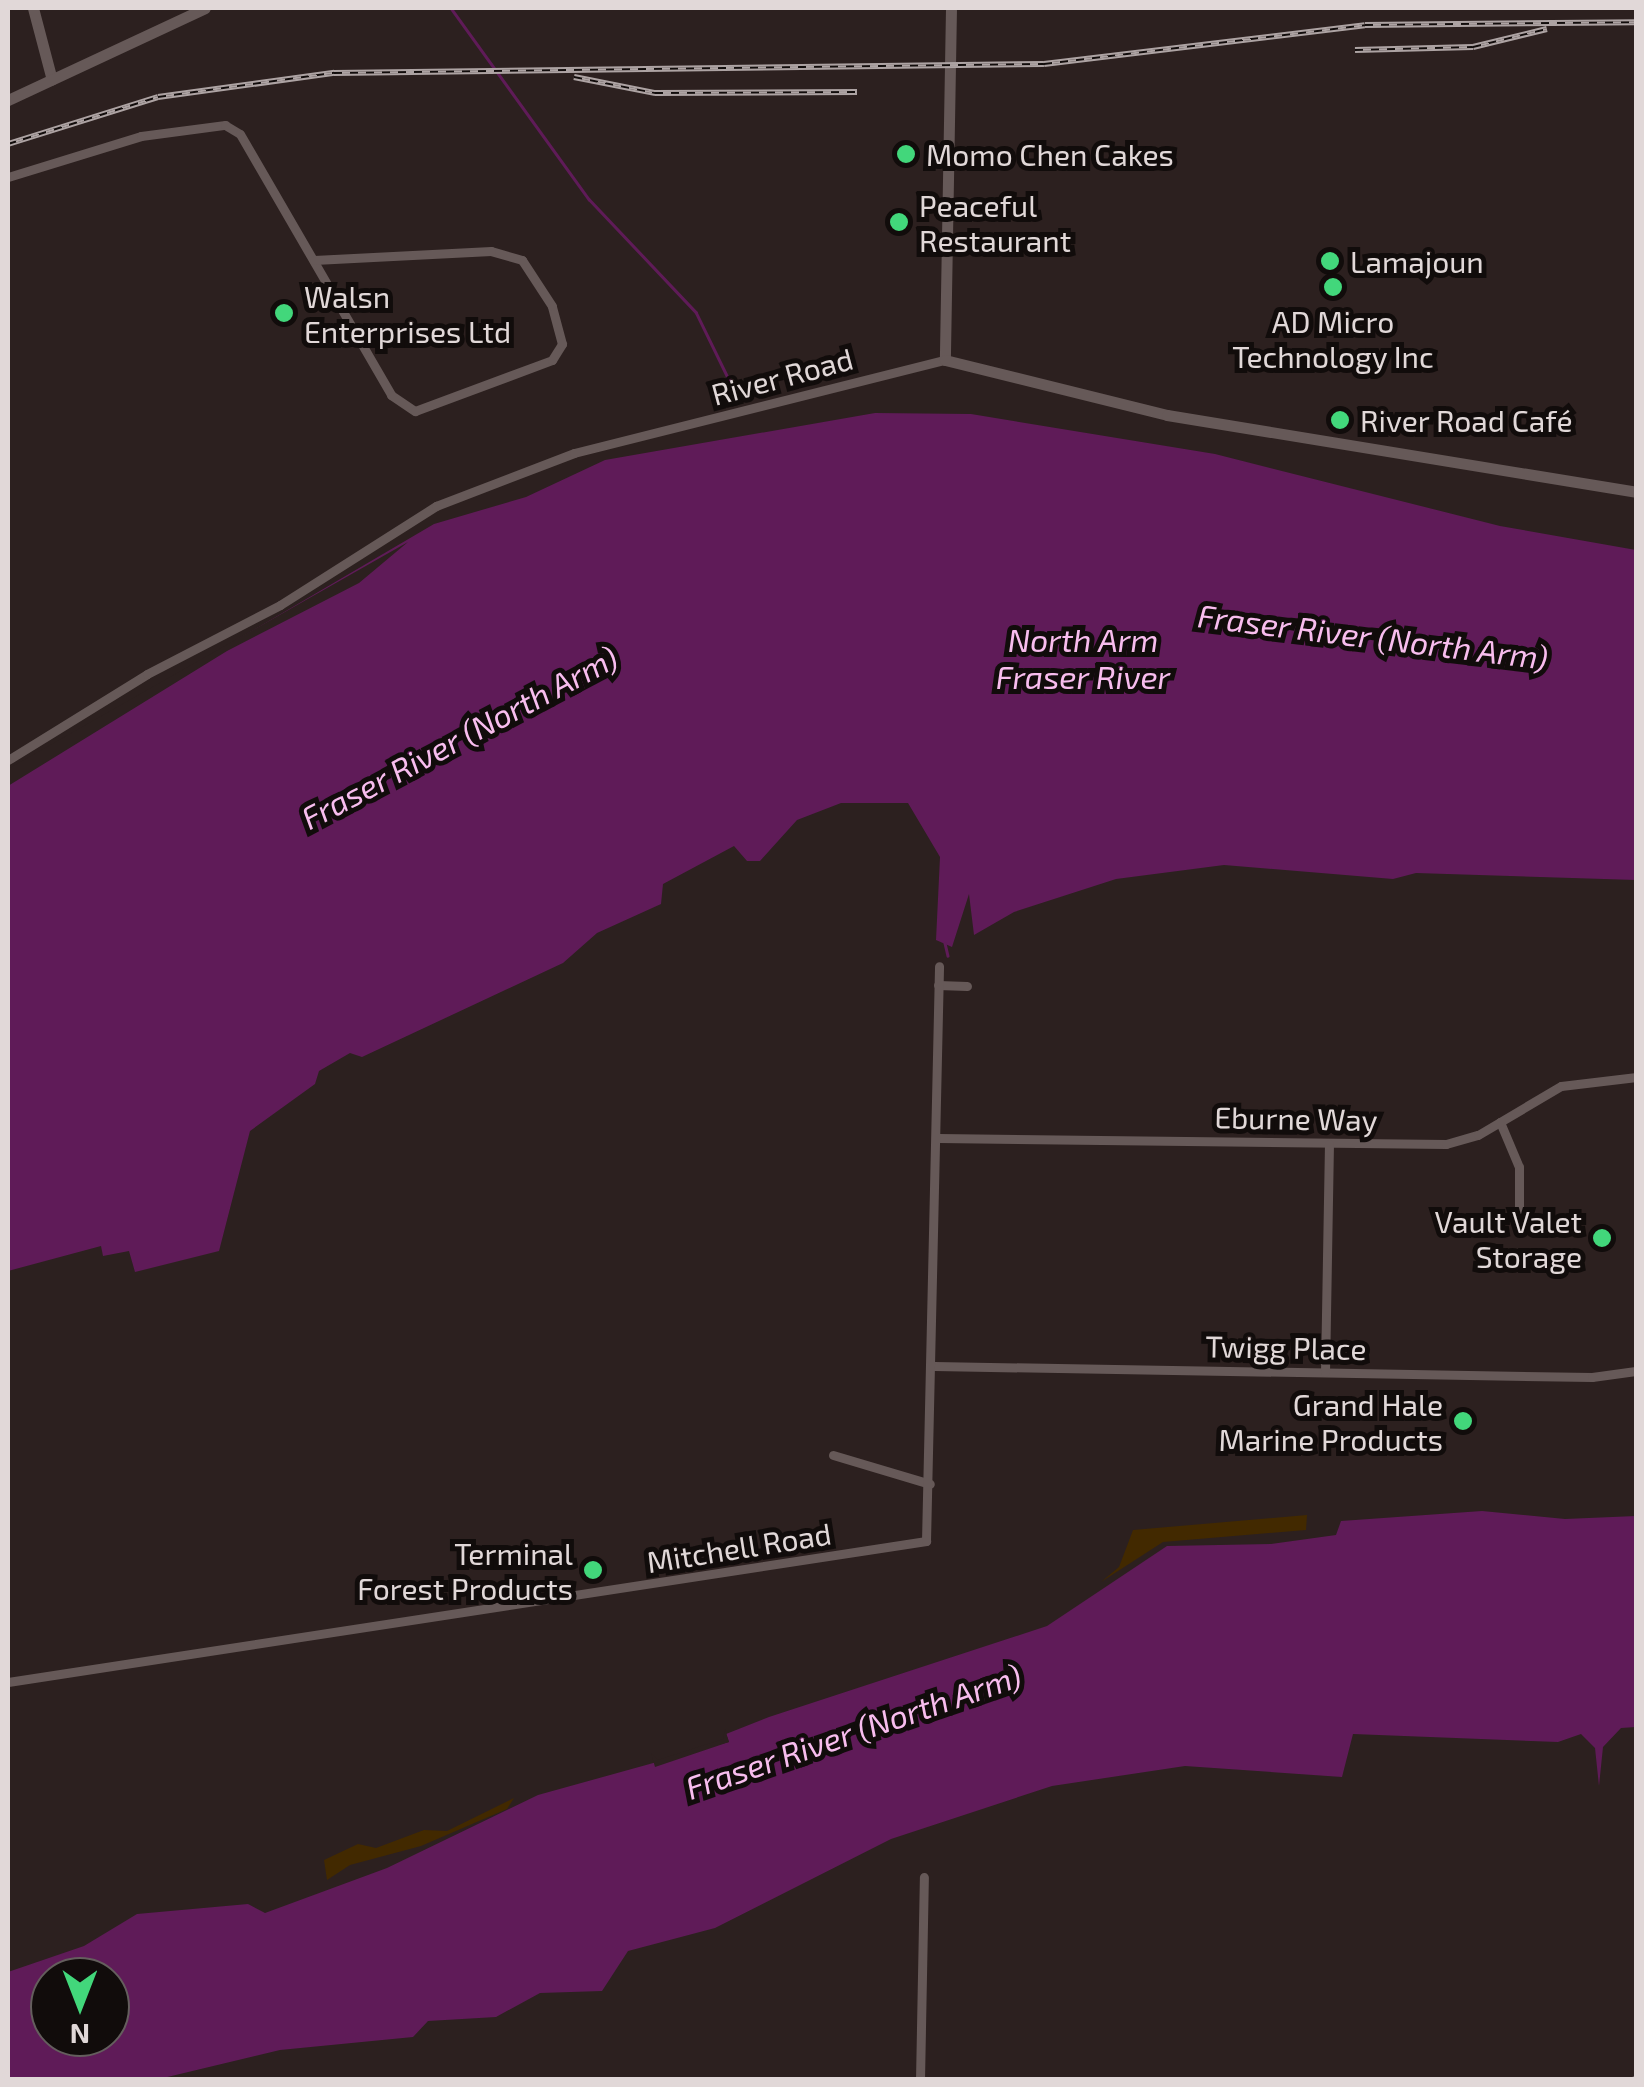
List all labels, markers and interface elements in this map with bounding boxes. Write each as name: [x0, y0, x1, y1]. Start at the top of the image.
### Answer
place label: Momo Chen Cakes: [926, 136, 1174, 172]
marker: Momo Chen Cakes: [895, 143, 917, 165]
place label: Peaceful Restaurant: [919, 187, 1071, 258]
marker: Peaceful Restaurant: [888, 211, 910, 233]
place label: Lamajoun: [1350, 243, 1484, 279]
marker: Lamajoun: [1319, 250, 1341, 272]
marker: AD Micro Technology Inc: [1322, 276, 1344, 298]
place label: Walsn Enterprises Ltd: [304, 278, 511, 348]
marker: Walsn Enterprises Ltd: [273, 302, 295, 324]
place label: AD Micro Technology Inc: [1232, 303, 1434, 374]
street label: River Road: [707, 340, 857, 412]
place label: River Road Café: [1360, 402, 1573, 438]
marker: River Road Café: [1329, 409, 1351, 431]
water label: Fraser River (North Arm): [1195, 595, 1551, 677]
water label: North Arm Fraser River: [995, 621, 1171, 696]
water label: Fraser River (North Arm): [293, 637, 625, 837]
street label: Eburne Way: [1214, 1099, 1378, 1137]
place label: Vault Valet Storage: [1434, 1203, 1582, 1274]
marker: Vault Valet Storage: [1591, 1227, 1613, 1249]
street label: Twigg Place: [1205, 1328, 1367, 1366]
place label: Grand Hale Marine Products: [1219, 1386, 1443, 1456]
marker: Grand Hale Marine Products: [1452, 1410, 1474, 1432]
street label: Mitchell Road: [644, 1515, 834, 1579]
place label: Terminal Forest Products: [357, 1535, 573, 1606]
marker: Terminal Forest Products: [582, 1559, 604, 1581]
water label: Fraser River (North Arm): [679, 1655, 1027, 1807]
north arrow: [30, 1957, 130, 2057]
text: N: [70, 2018, 90, 2052]

